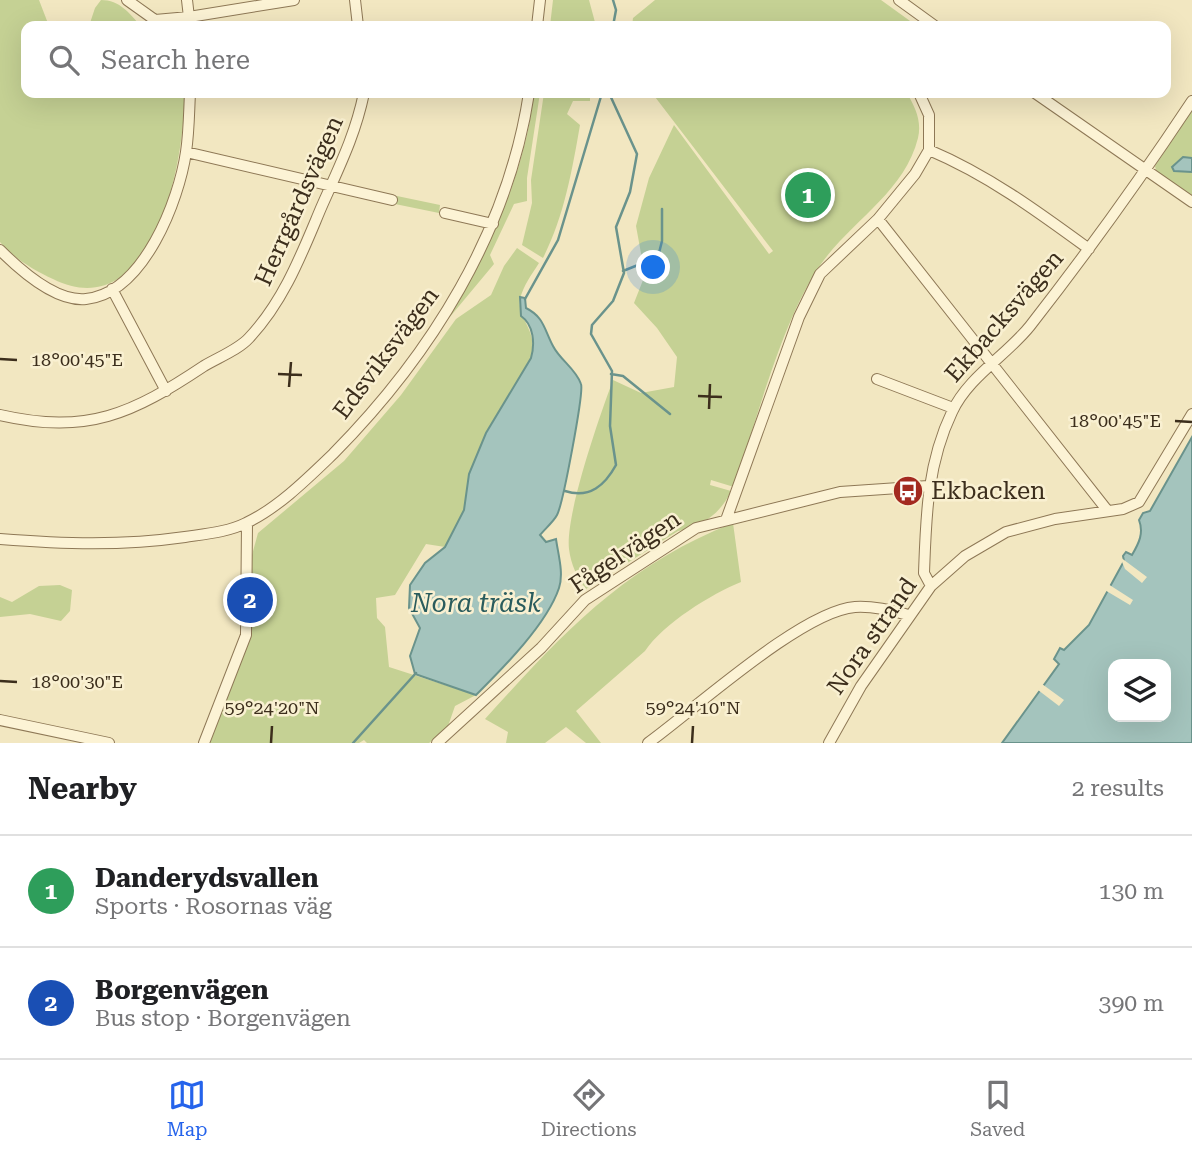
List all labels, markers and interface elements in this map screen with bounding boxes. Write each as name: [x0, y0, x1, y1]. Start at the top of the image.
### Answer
search box: [21, 21, 1171, 98]
icon: search: [45, 41, 83, 79]
text: Search here: [101, 45, 250, 75]
street label: Herrgårdsvägen: [249, 112, 349, 290]
pin: 1: [785, 169, 831, 221]
street label: Ekbacksvägen: [939, 244, 1069, 388]
your location: [636, 250, 670, 284]
street label: Edsviksvägen: [327, 282, 445, 424]
text: 18°00'45"E: [31, 349, 123, 370]
text: 18°00'45"E: [1069, 410, 1161, 431]
bus stop icon: Ekbacken: [891, 474, 925, 508]
place label: Ekbacken: [931, 477, 1046, 505]
street label: Fågelvägen: [564, 505, 686, 599]
street label: Nora strand: [821, 572, 923, 700]
pin: 2: [227, 574, 273, 626]
water label: Nora träsk: [410, 588, 542, 618]
map controls: [1108, 659, 1171, 722]
button: layers: [1108, 659, 1171, 722]
text: 18°00'30"E: [31, 671, 123, 692]
text: 59°24'20"N: [225, 697, 319, 718]
text: 59°24'10"N: [646, 697, 740, 718]
text: Nearby: [28, 771, 137, 806]
text: 2 results: [1072, 775, 1164, 802]
text: Danderydsvallen: [95, 863, 319, 893]
text: 1: [45, 878, 57, 905]
text: 130 m: [1099, 878, 1164, 905]
text: Sports · Rosornas väg: [95, 893, 332, 920]
text: Borgenvägen: [95, 975, 269, 1005]
text: 2: [45, 990, 57, 1017]
text: 390 m: [1099, 990, 1164, 1017]
text: Bus stop · Borgenvägen: [95, 1005, 351, 1032]
tab: Map: [167, 1076, 207, 1141]
tab: Directions: [541, 1076, 637, 1141]
tab: Saved: [970, 1076, 1025, 1141]

